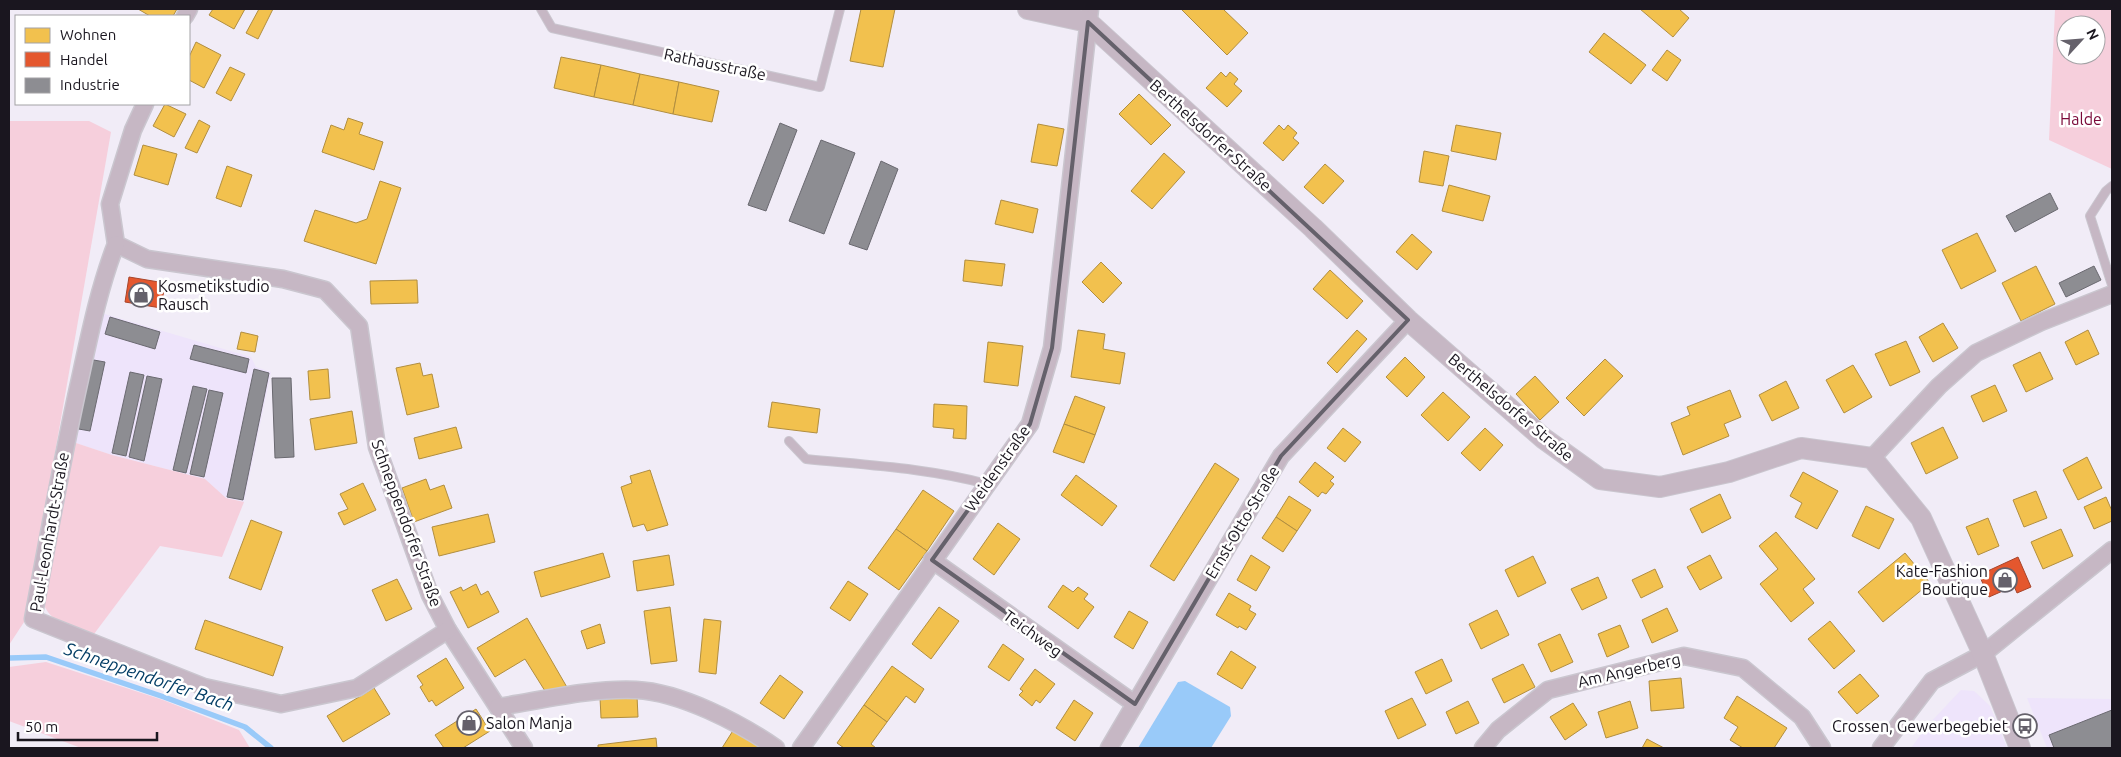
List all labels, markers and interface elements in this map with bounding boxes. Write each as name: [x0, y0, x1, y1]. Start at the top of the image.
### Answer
legend: [15, 15, 190, 105]
north arrow: [2056, 15, 2106, 65]
text: Wohnen: [60, 26, 116, 43]
text: N: [2083, 26, 2102, 43]
street label: Rathausstraße: [662, 44, 768, 84]
text: Handel: [60, 51, 108, 68]
text: Industrie: [60, 76, 120, 93]
street label: Berthelsdorfer Straße: [1147, 76, 1275, 194]
park label: Halde: [2060, 110, 2102, 128]
place label: Kosmetikstudio Rausch: [158, 277, 270, 313]
shop icon: Kosmetikstudio Rausch: [128, 282, 154, 308]
street label: Berthelsdorfer Straße: [1445, 350, 1577, 464]
street label: Weidenstraße: [961, 422, 1033, 514]
street label: Schneppendorfer Straße: [368, 437, 446, 609]
street label: Paul-Leonhardt-Straße: [26, 451, 72, 613]
street label: Ernst-Otto-Straße: [1201, 462, 1283, 582]
place label: Kate-Fashion Boutique: [1896, 562, 1988, 598]
shop icon: Kate-Fashion Boutique: [1992, 567, 2018, 593]
street label: Teichweg: [1000, 606, 1066, 660]
water label: Schneppendorfer Bach: [61, 637, 237, 715]
street label: Am Angerberg: [1576, 649, 1682, 691]
scale bar: [18, 710, 156, 742]
shop icon: Salon Manja: [456, 710, 482, 736]
bus stop icon: Crossen, Gewerbegebiet: [2012, 713, 2038, 739]
place label: Salon Manja: [486, 714, 572, 732]
place label: Crossen, Gewerbegebiet: [1832, 717, 2009, 735]
text: 50 m: [25, 718, 58, 735]

